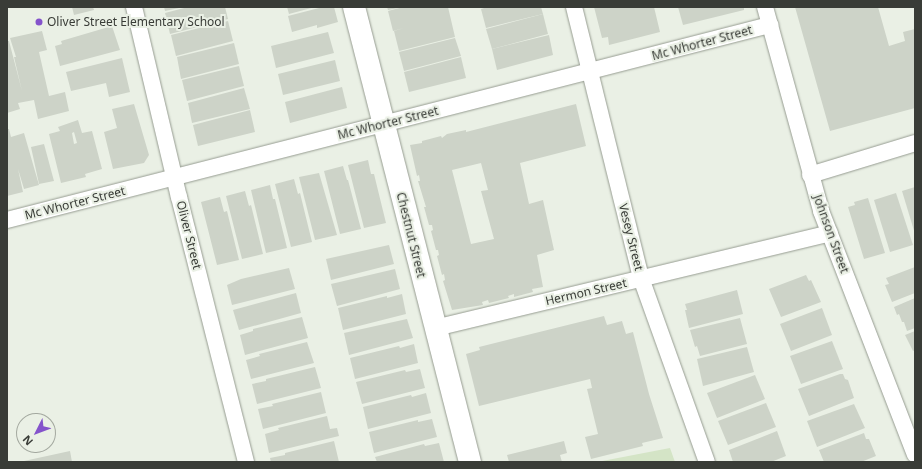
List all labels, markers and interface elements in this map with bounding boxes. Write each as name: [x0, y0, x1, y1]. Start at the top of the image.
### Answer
place label: Oliver Street Elementary School: [47, 15, 225, 29]
marker: Oliver Street Elementary School: [34, 17, 44, 27]
street label: Mc Whorter Street: [650, 23, 754, 63]
street label: Mc Whorter Street: [336, 104, 440, 142]
street label: Mc Whorter Street: [23, 184, 127, 222]
street label: Chestnut Street: [393, 191, 429, 279]
street label: Johnson Street: [810, 193, 852, 275]
street label: Oliver Street: [174, 199, 204, 271]
street label: Vesey Street: [616, 202, 646, 272]
street label: Hermon Street: [544, 276, 628, 308]
north arrow: [16, 413, 56, 453]
text: N: [19, 432, 36, 449]

